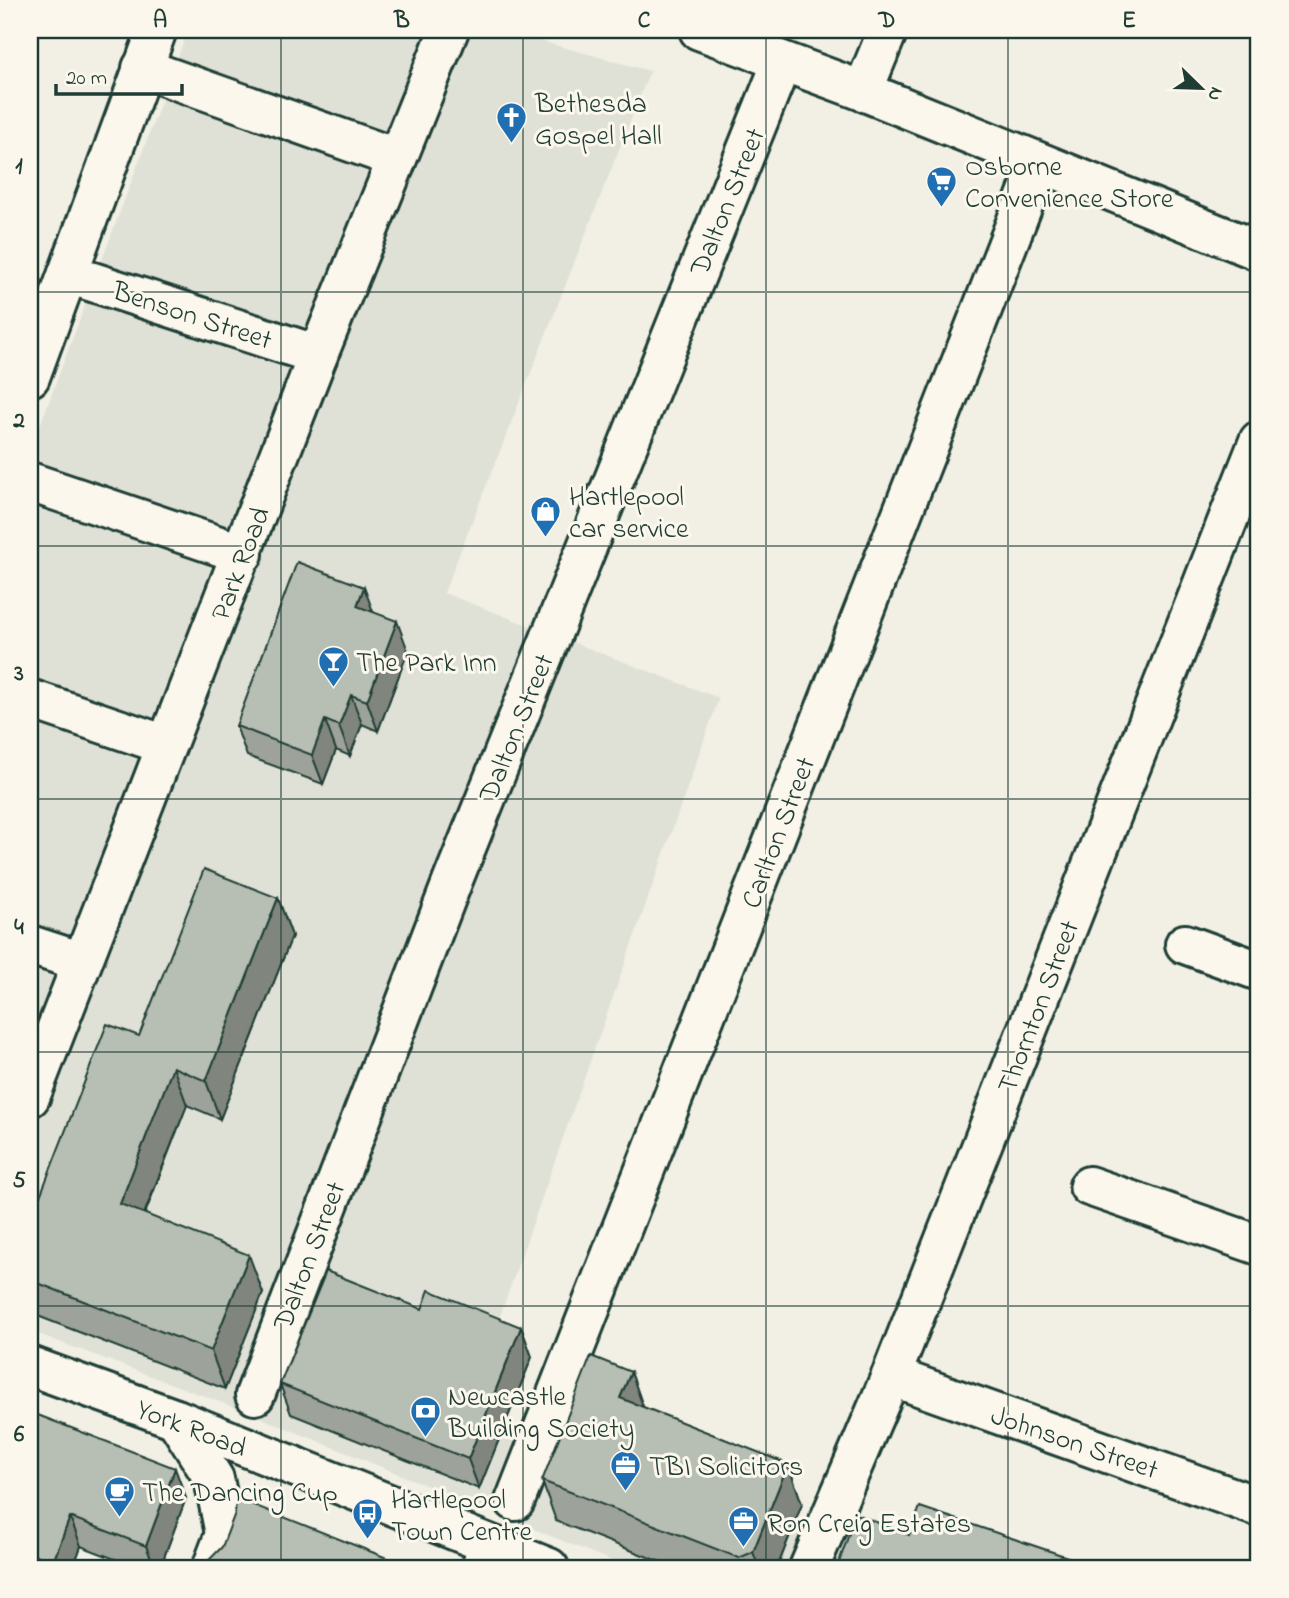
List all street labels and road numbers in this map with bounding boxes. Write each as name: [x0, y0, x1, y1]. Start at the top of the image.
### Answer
street label: Dalton Street: [681, 122, 777, 283]
street label: Benson Street: [106, 272, 277, 362]
street label: Park Road: [202, 501, 283, 627]
street label: Dalton Street: [470, 648, 566, 809]
street label: Carlton Street: [733, 752, 828, 915]
street label: Thornton Street: [989, 915, 1092, 1099]
street label: Dalton Street: [264, 1176, 358, 1337]
street label: York Road: [130, 1390, 252, 1470]
street label: Johnson Street: [985, 1396, 1163, 1492]

